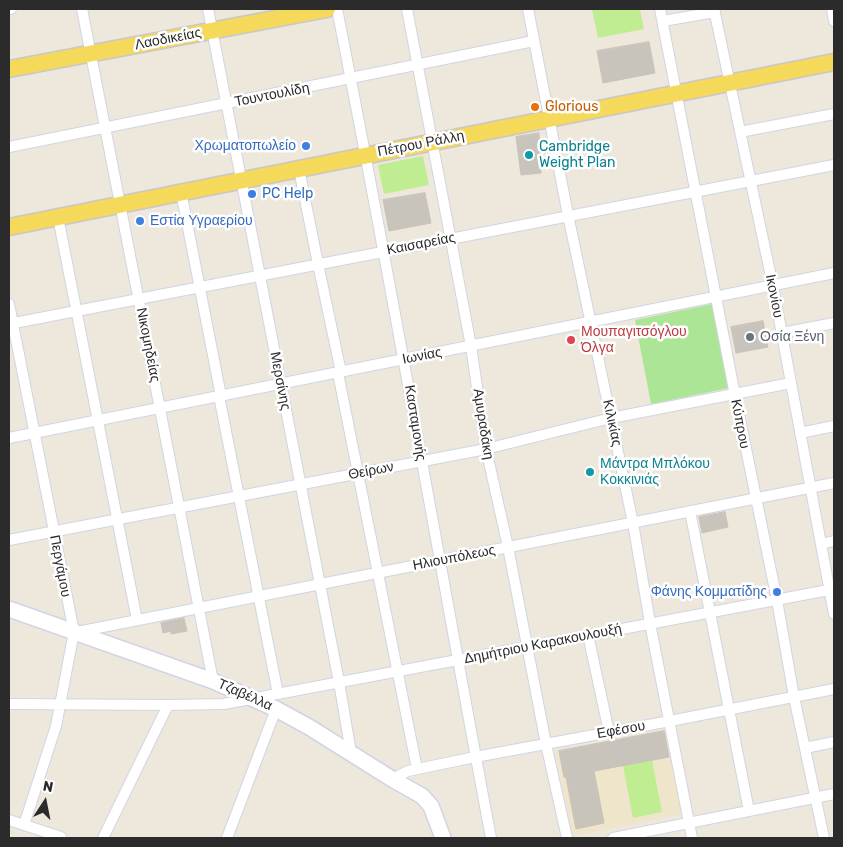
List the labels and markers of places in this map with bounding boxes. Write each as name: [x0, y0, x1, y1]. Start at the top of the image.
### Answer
place label: Glorious: [545, 99, 598, 115]
marker: Glorious: [529, 101, 541, 113]
place label: Χρωματοπωλείο: [194, 138, 296, 154]
place label: Cambridge Weight Plan: [539, 139, 615, 172]
marker: Χρωματοπωλείο: [300, 140, 312, 152]
marker: Cambridge Weight Plan: [523, 149, 535, 161]
place label: PC Help: [262, 186, 313, 202]
marker: PC Help: [246, 188, 258, 200]
place label: Εστία Υγραερίου: [150, 213, 253, 229]
marker: Εστία Υγραερίου: [134, 215, 146, 227]
place label: Μουπαγιτσόγλου Όλγα: [581, 324, 687, 357]
place label: Οσία Ξένη: [760, 329, 824, 345]
marker: Οσία Ξένη: [744, 331, 756, 343]
marker: Μουπαγιτσόγλου Όλγα: [565, 334, 577, 346]
place label: Μάντρα Μπλόκου Κοκκινιάς: [600, 456, 710, 488]
marker: Μάντρα Μπλόκου Κοκκινιάς: [584, 466, 596, 478]
place label: Φάνης Κομματίδης: [651, 584, 767, 600]
marker: Φάνης Κομματίδης: [771, 586, 783, 598]

